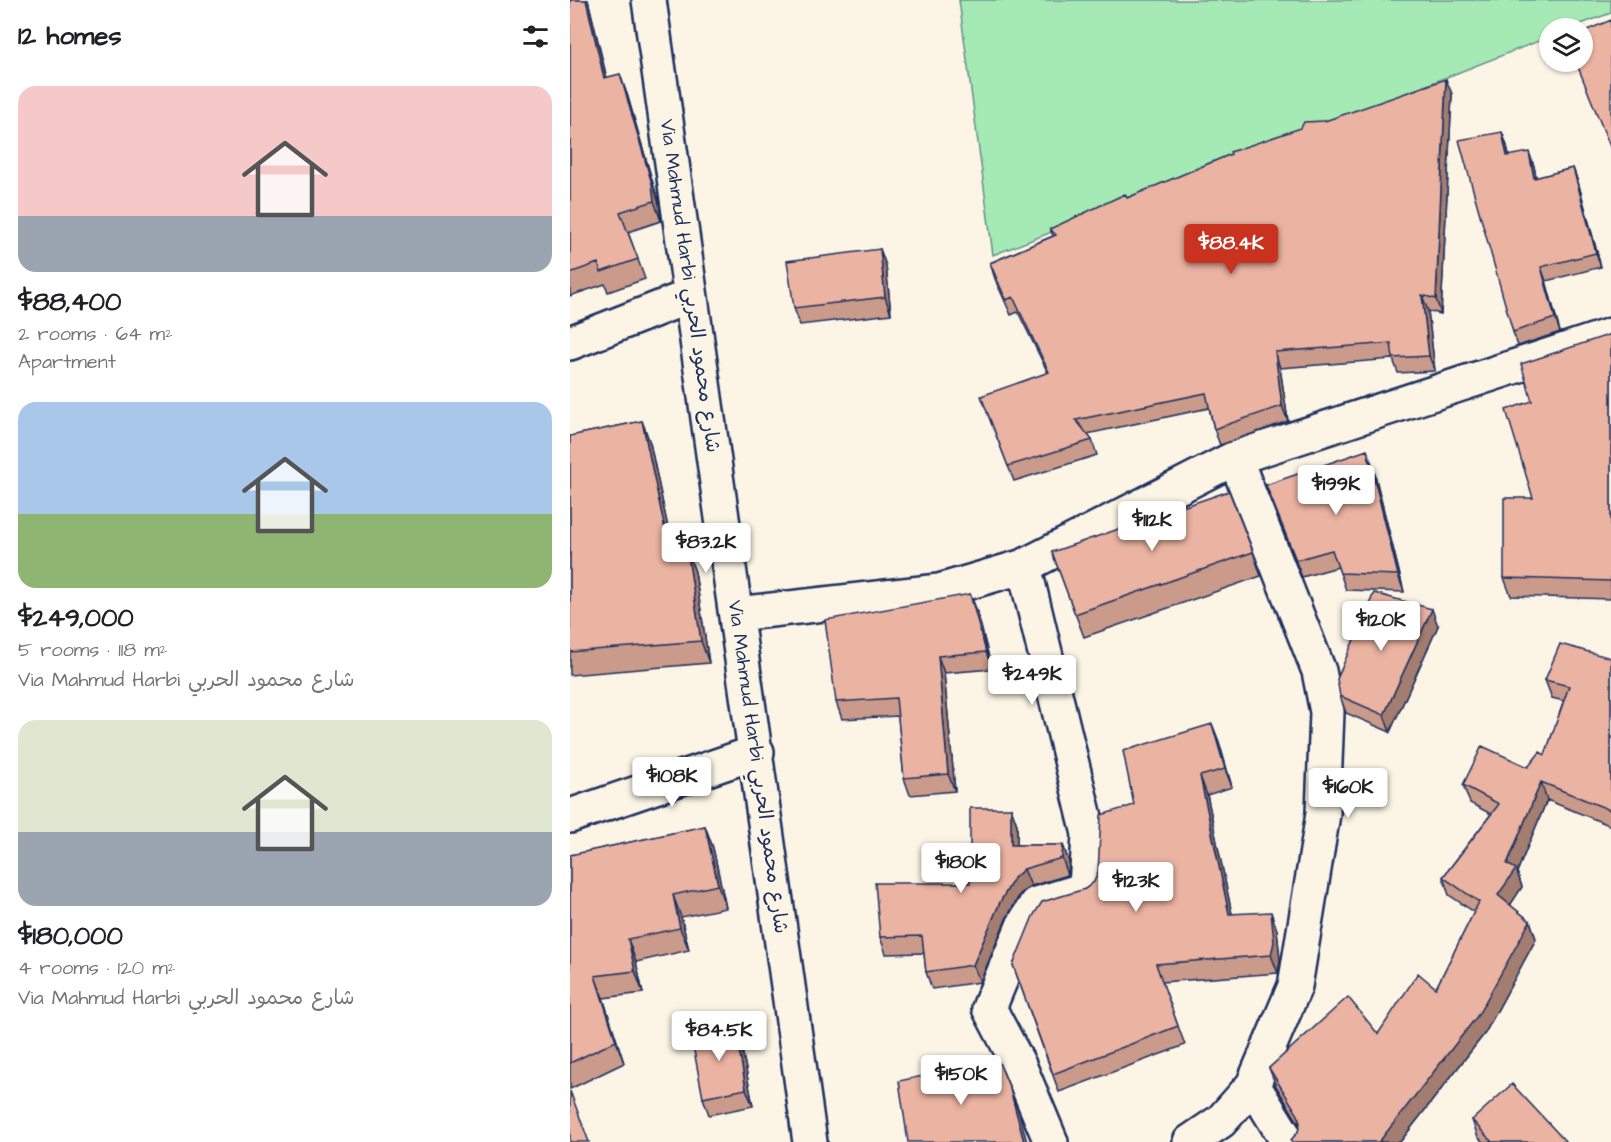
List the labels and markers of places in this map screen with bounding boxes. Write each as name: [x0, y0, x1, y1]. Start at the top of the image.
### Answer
pin: $88.4K: [1182, 224, 1280, 275]
pin: $199K: [1294, 465, 1378, 516]
pin: $112K: [1110, 501, 1194, 552]
pin: $83.2K: [657, 523, 755, 574]
pin: $120K: [1339, 601, 1423, 652]
pin: $249K: [990, 655, 1074, 706]
pin: $108K: [630, 757, 714, 808]
pin: $160K: [1306, 768, 1390, 819]
pin: $180K: [919, 843, 1003, 894]
pin: $123K: [1094, 862, 1178, 913]
pin: $84.5K: [670, 1011, 768, 1062]
pin: $150K: [919, 1055, 1003, 1106]

